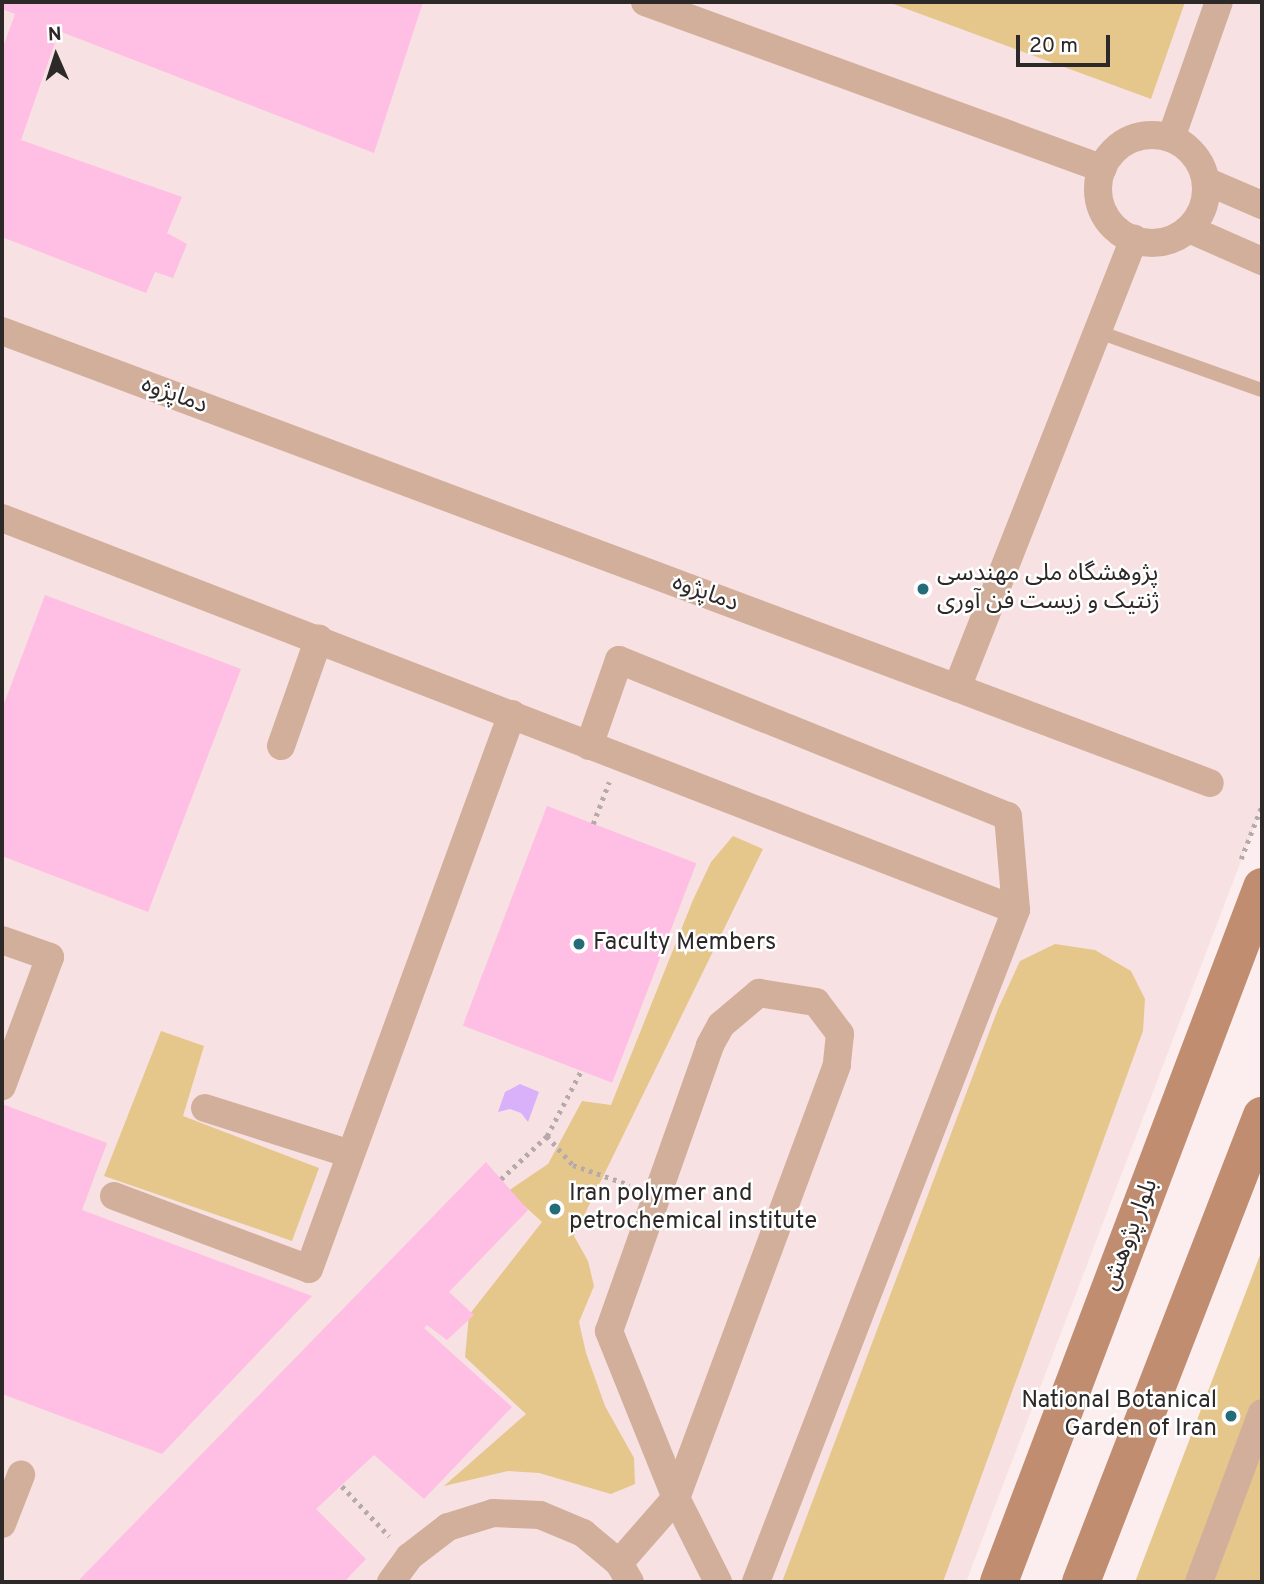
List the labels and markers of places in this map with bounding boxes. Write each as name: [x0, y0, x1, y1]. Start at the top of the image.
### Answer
place label: پژوهشگاه ملی مهندسی ژنتیک و زیست فن آوری: [937, 561, 1160, 617]
marker: پژوهشگاه ملی مهندسی ژنتیک و زیست فن آوری: [915, 581, 931, 597]
place label: Faculty Members: [593, 930, 776, 958]
marker: Faculty Members: [571, 936, 587, 952]
place label: Iran polymer and petrochemical institute: [569, 1181, 817, 1237]
marker: Iran polymer and petrochemical institute: [547, 1201, 563, 1217]
place label: National Botanical Garden of Iran: [1021, 1388, 1217, 1444]
marker: National Botanical Garden of Iran: [1223, 1408, 1239, 1424]

